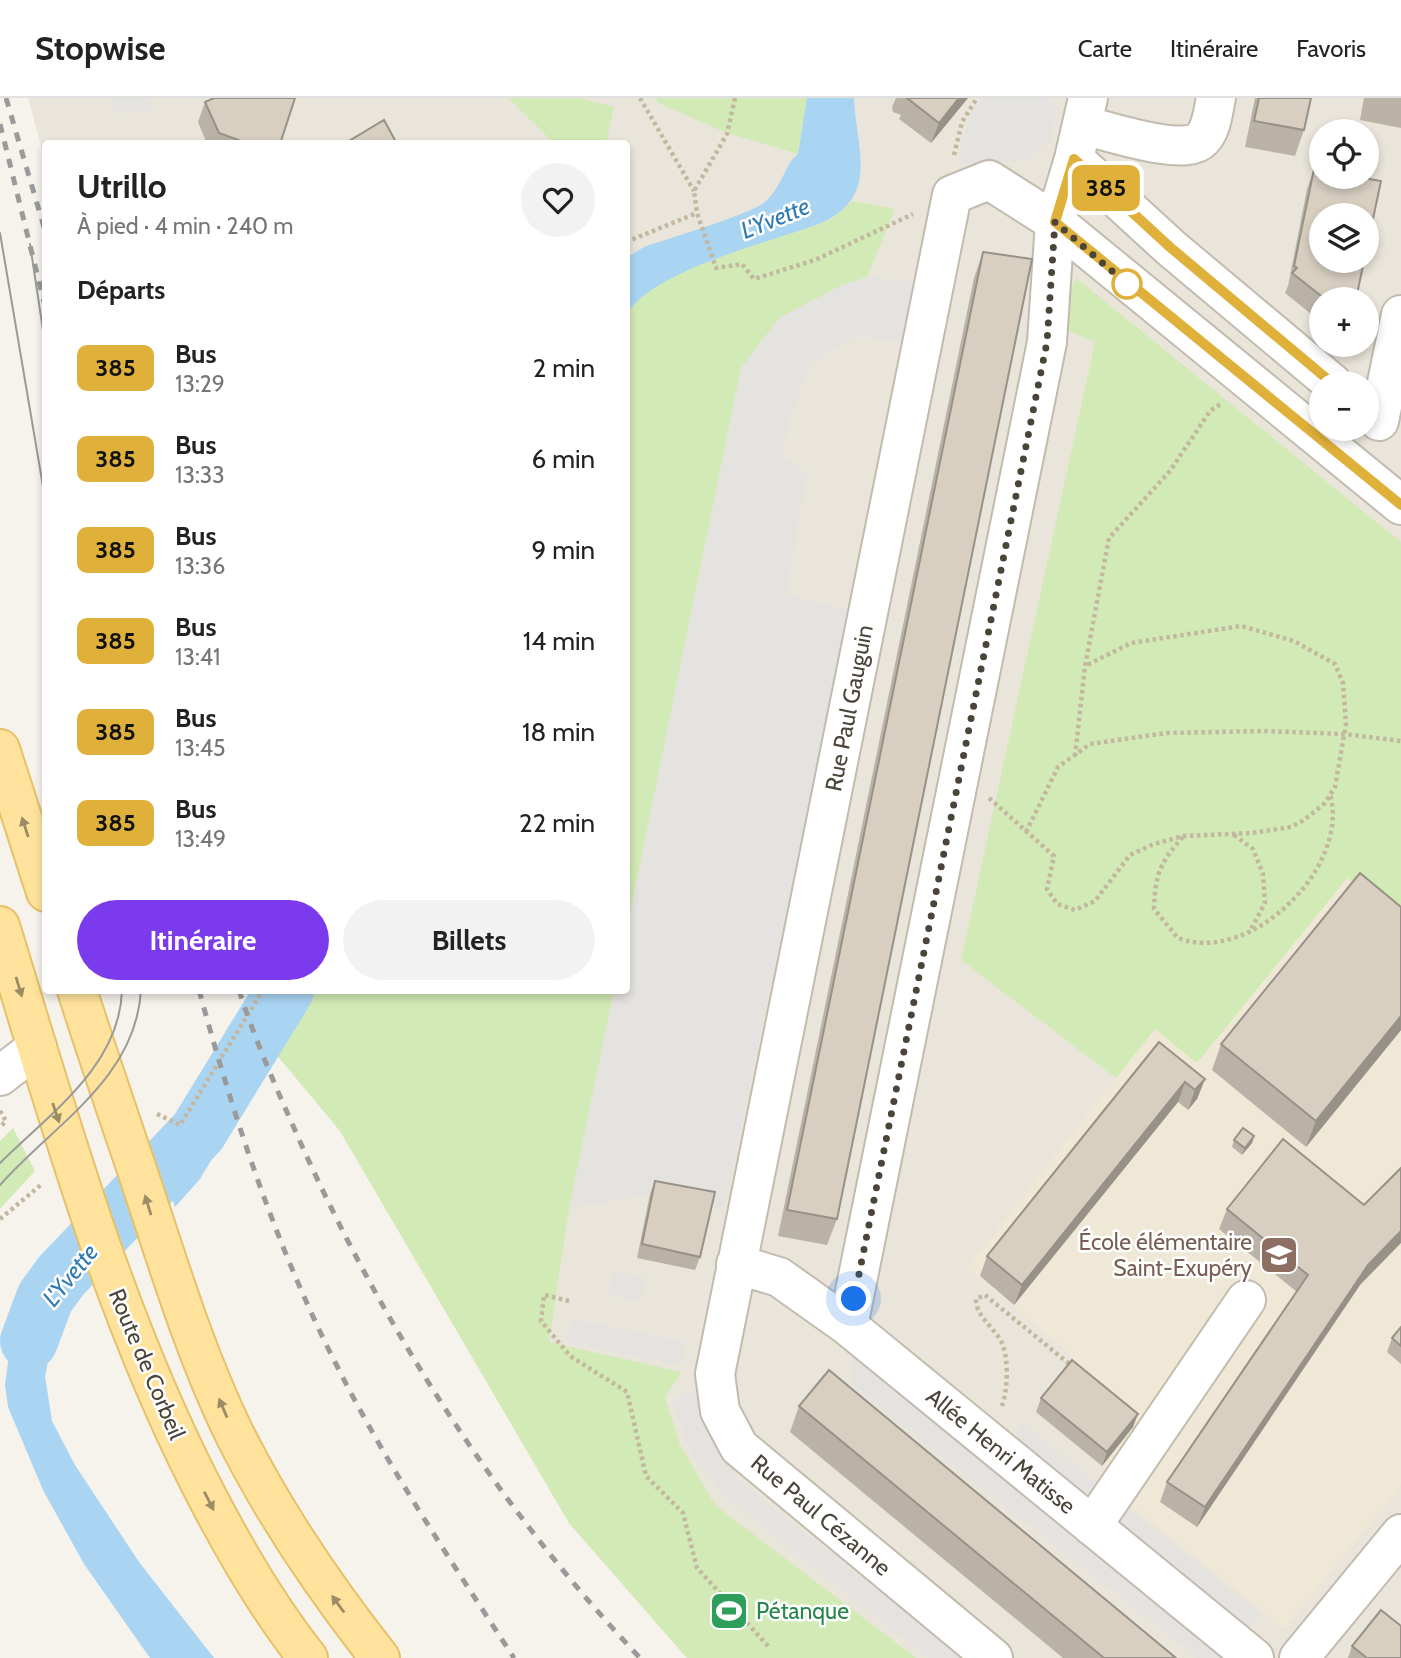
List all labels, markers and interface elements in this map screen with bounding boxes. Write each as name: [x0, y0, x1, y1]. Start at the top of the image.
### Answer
text: Stopwise: [35, 28, 165, 68]
text: Carte: [1078, 34, 1132, 63]
text: Itinéraire: [1170, 34, 1258, 63]
text: Favoris: [1296, 34, 1366, 63]
map controls: [1309, 119, 1379, 441]
button: locate: [1309, 119, 1379, 189]
button: heart: [521, 163, 595, 237]
line badge: 385: [1066, 165, 1146, 211]
text: Utrillo: [77, 166, 167, 206]
text: 385: [1086, 173, 1126, 202]
water label: L'Yvette: [736, 191, 814, 245]
button: layers: [1309, 203, 1379, 273]
text: À pied · 4 min · 240 m: [77, 212, 293, 240]
unlabelled marker: [1112, 269, 1142, 299]
text: Départs: [77, 274, 165, 306]
button: +: [1309, 287, 1379, 357]
text: Bus: [175, 338, 216, 370]
text: 2 min: [533, 352, 595, 384]
text: 385: [95, 353, 136, 382]
text: 13:29: [175, 370, 225, 398]
button: −: [1309, 371, 1379, 441]
text: Bus: [175, 429, 216, 461]
text: 6 min: [532, 443, 595, 475]
text: 385: [95, 444, 136, 473]
text: 13:33: [175, 461, 225, 489]
text: Bus: [175, 520, 216, 552]
text: 9 min: [532, 534, 595, 566]
text: 385: [95, 535, 136, 564]
text: 13:36: [175, 552, 225, 580]
text: Bus: [175, 611, 216, 643]
street label: Rue Paul Gauguin: [819, 622, 879, 794]
text: 14 min: [523, 625, 595, 657]
text: 385: [95, 626, 136, 655]
text: 13:41: [175, 643, 221, 671]
text: Bus: [175, 702, 216, 734]
text: 18 min: [522, 716, 595, 748]
text: 385: [95, 717, 136, 746]
text: 13:45: [175, 734, 225, 762]
text: Bus: [175, 793, 216, 825]
text: 22 min: [519, 807, 595, 839]
text: 385: [95, 808, 136, 837]
one-way arrow: [19, 816, 30, 837]
text: 13:49: [175, 825, 226, 853]
button: Itinéraire: [77, 900, 329, 980]
button: Billets: [343, 900, 595, 980]
one-way arrow: [14, 976, 24, 997]
one-way arrow: [52, 1102, 62, 1123]
one-way arrow: [142, 1195, 152, 1216]
place label: École élémentaire Saint-Exupéry: [1079, 1227, 1252, 1282]
school or university icon: École élémentaire Saint-Exupéry: [1258, 1234, 1300, 1276]
water label: L'Yvette: [36, 1238, 104, 1312]
your location: [836, 1281, 871, 1316]
street label: Route de Corbeil: [103, 1284, 192, 1444]
street label: Allée Henri Matisse: [921, 1382, 1082, 1520]
one-way arrow: [217, 1398, 229, 1418]
street label: Rue Paul Cézanne: [745, 1448, 897, 1582]
one-way arrow: [203, 1491, 214, 1511]
sports icon: Pétanque: [708, 1590, 750, 1632]
one-way arrow: [331, 1595, 345, 1613]
place label: Pétanque: [756, 1597, 849, 1625]

